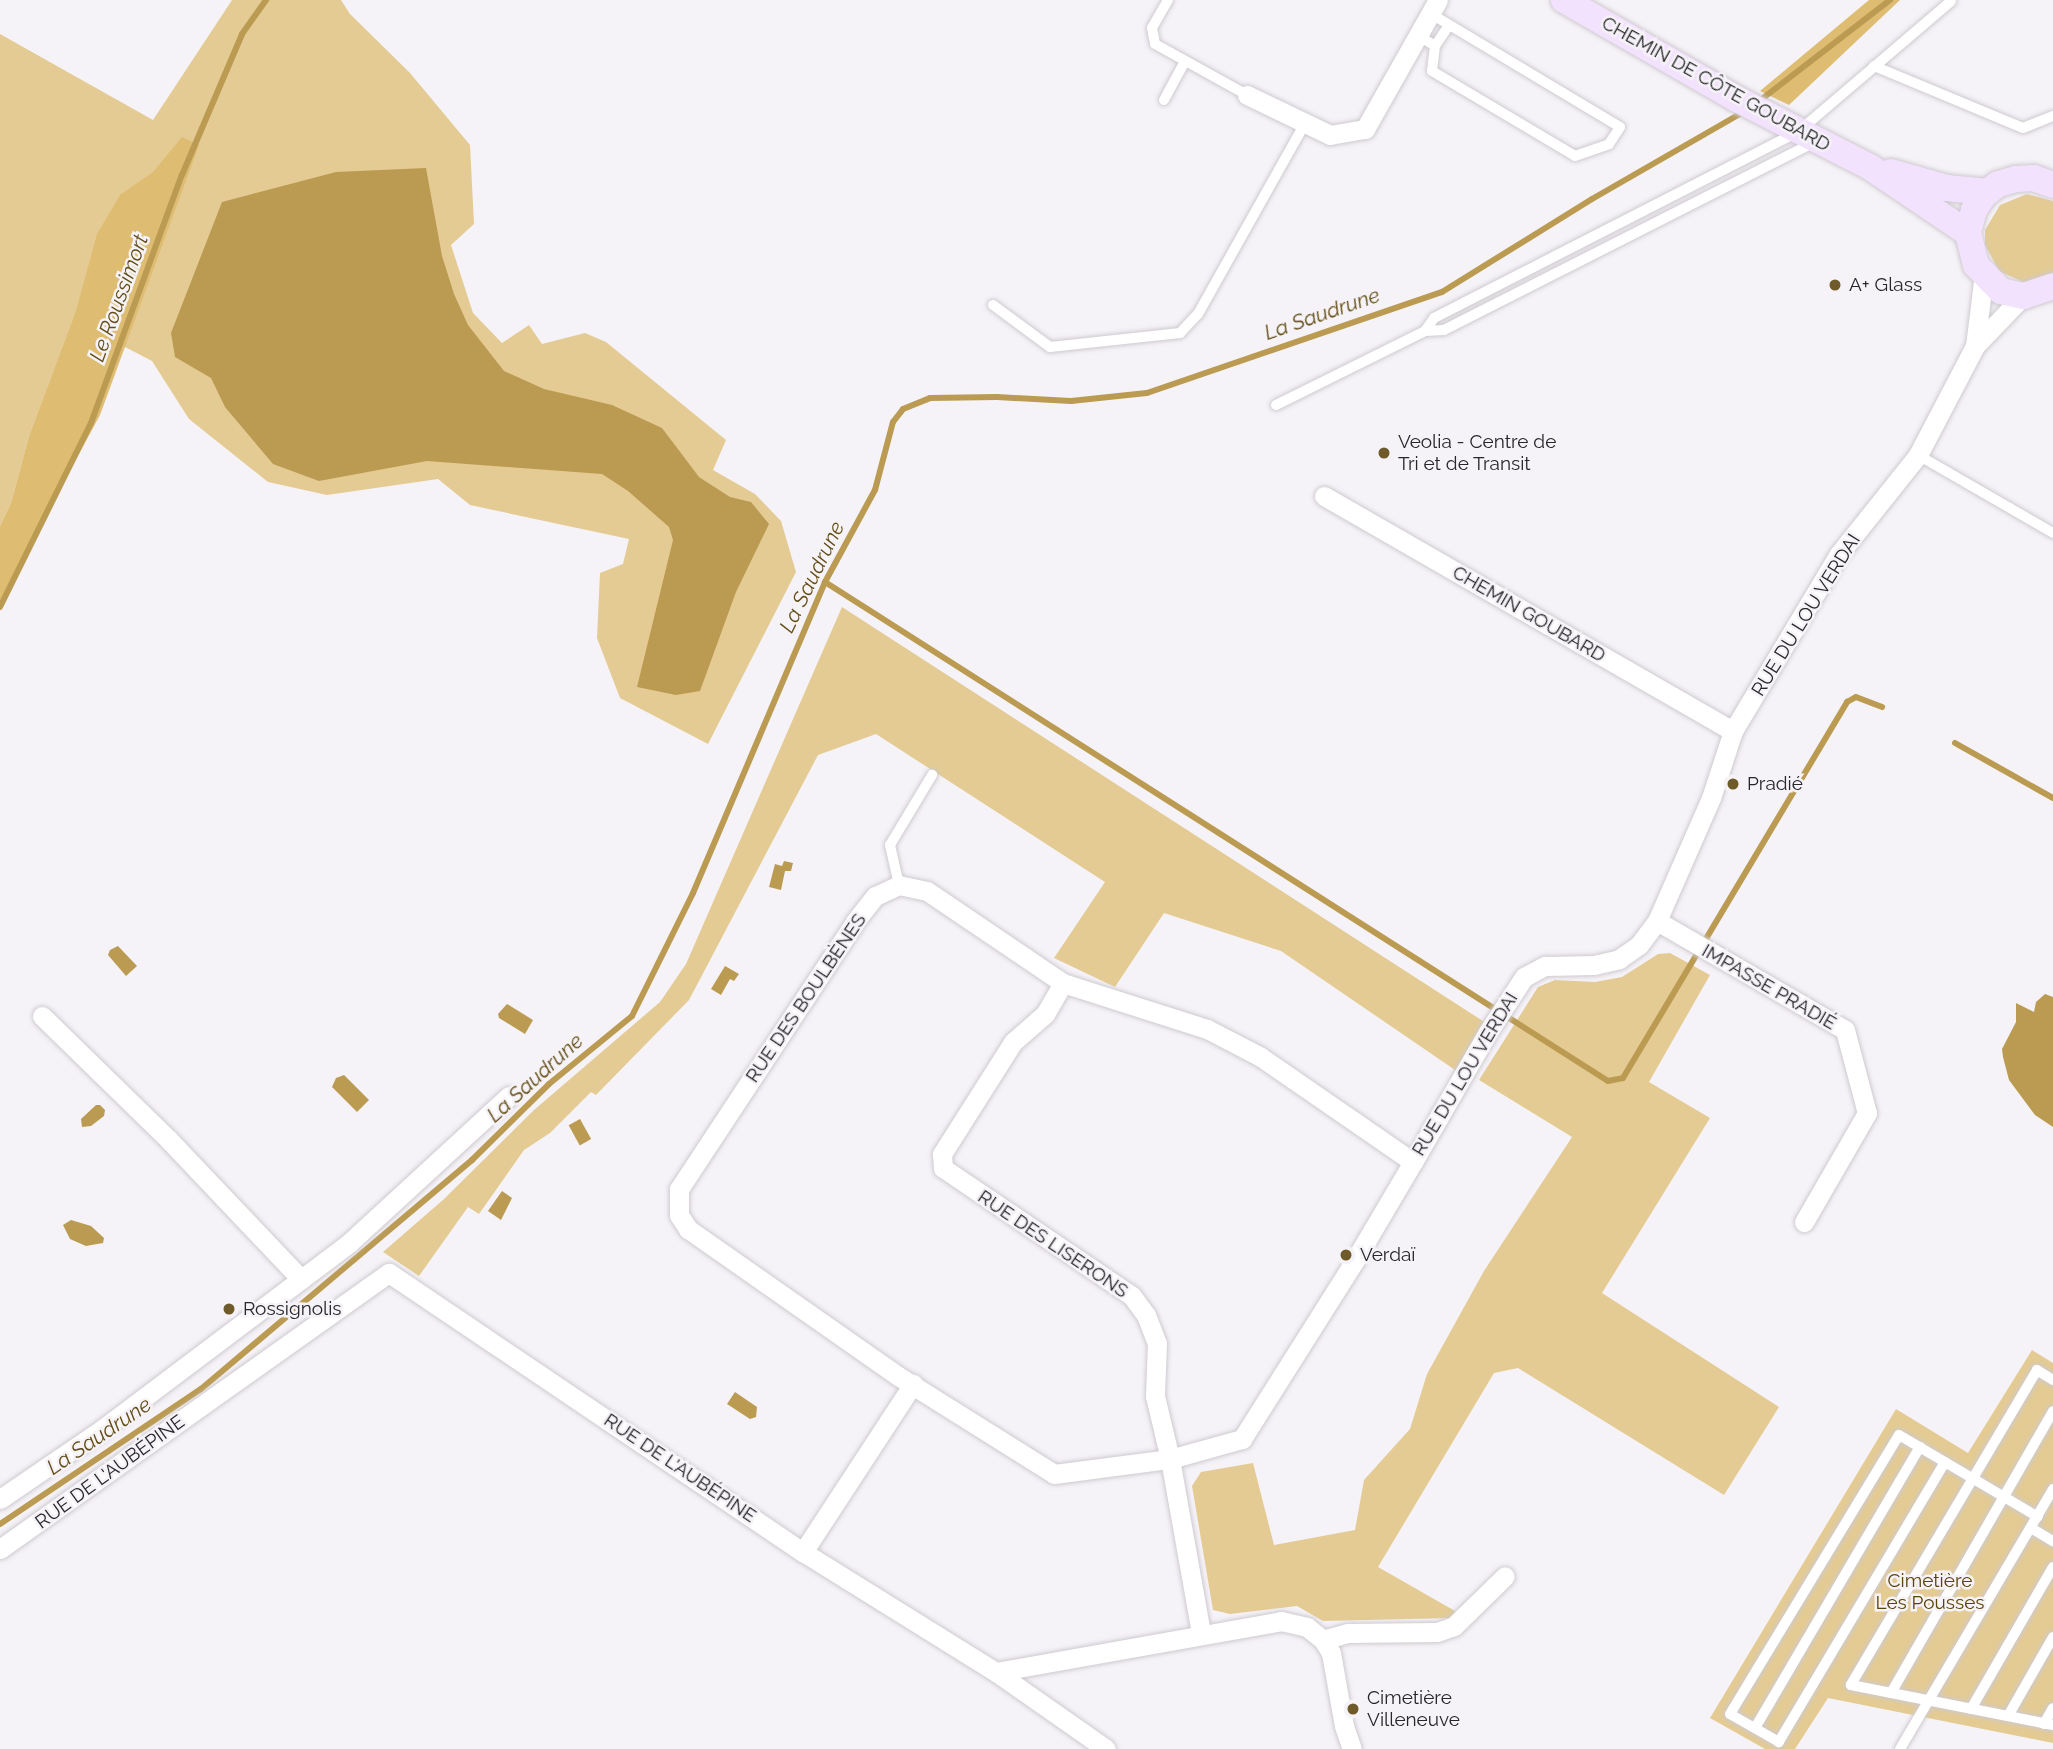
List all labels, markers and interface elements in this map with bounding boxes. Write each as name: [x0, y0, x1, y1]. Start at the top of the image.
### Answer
street label: CHEMIN DE CÔTE GOUBARD: [1598, 12, 1834, 156]
water label: Le Roussimort: [84, 231, 154, 365]
place label: A+ Glass: [1849, 274, 1922, 296]
marker: A+ Glass: [1827, 277, 1843, 293]
water label: La Saudrune: [1261, 282, 1383, 346]
place label: Veolia - Centre de Tri et de Transit: [1398, 431, 1556, 475]
marker: Veolia - Centre de Tri et de Transit: [1376, 445, 1392, 461]
water label: La Saudrune: [774, 517, 850, 637]
street label: RUE DU LOU VERDAI: [1747, 529, 1865, 701]
street label: CHEMIN GOUBARD: [1448, 561, 1610, 667]
place label: Pradié: [1747, 773, 1803, 795]
marker: Pradié: [1725, 776, 1741, 792]
street label: RUE DES BOULBÈNES: [741, 909, 871, 1087]
street label: IMPASSE PRADIÉ: [1698, 939, 1840, 1035]
street label: RUE DU LOU VERDAI: [1407, 988, 1523, 1160]
water label: La Saudrune: [482, 1028, 588, 1128]
street label: RUE DES LISERONS: [974, 1185, 1132, 1303]
place label: Verdaï: [1360, 1244, 1416, 1266]
marker: Verdaï: [1338, 1247, 1354, 1263]
place label: Rossignolis: [243, 1298, 342, 1320]
marker: Rossignolis: [221, 1301, 237, 1317]
water label: La Saudrune: [42, 1392, 156, 1480]
street label: RUE DE L'AUBÉPINE: [600, 1409, 760, 1527]
street label: RUE DE L'AUBÉPINE: [31, 1410, 189, 1534]
park label: Cimetière Les Pousses: [1876, 1570, 1984, 1614]
place label: Cimetière Villeneuve: [1367, 1687, 1460, 1731]
marker: Cimetière Villeneuve: [1345, 1701, 1361, 1717]

